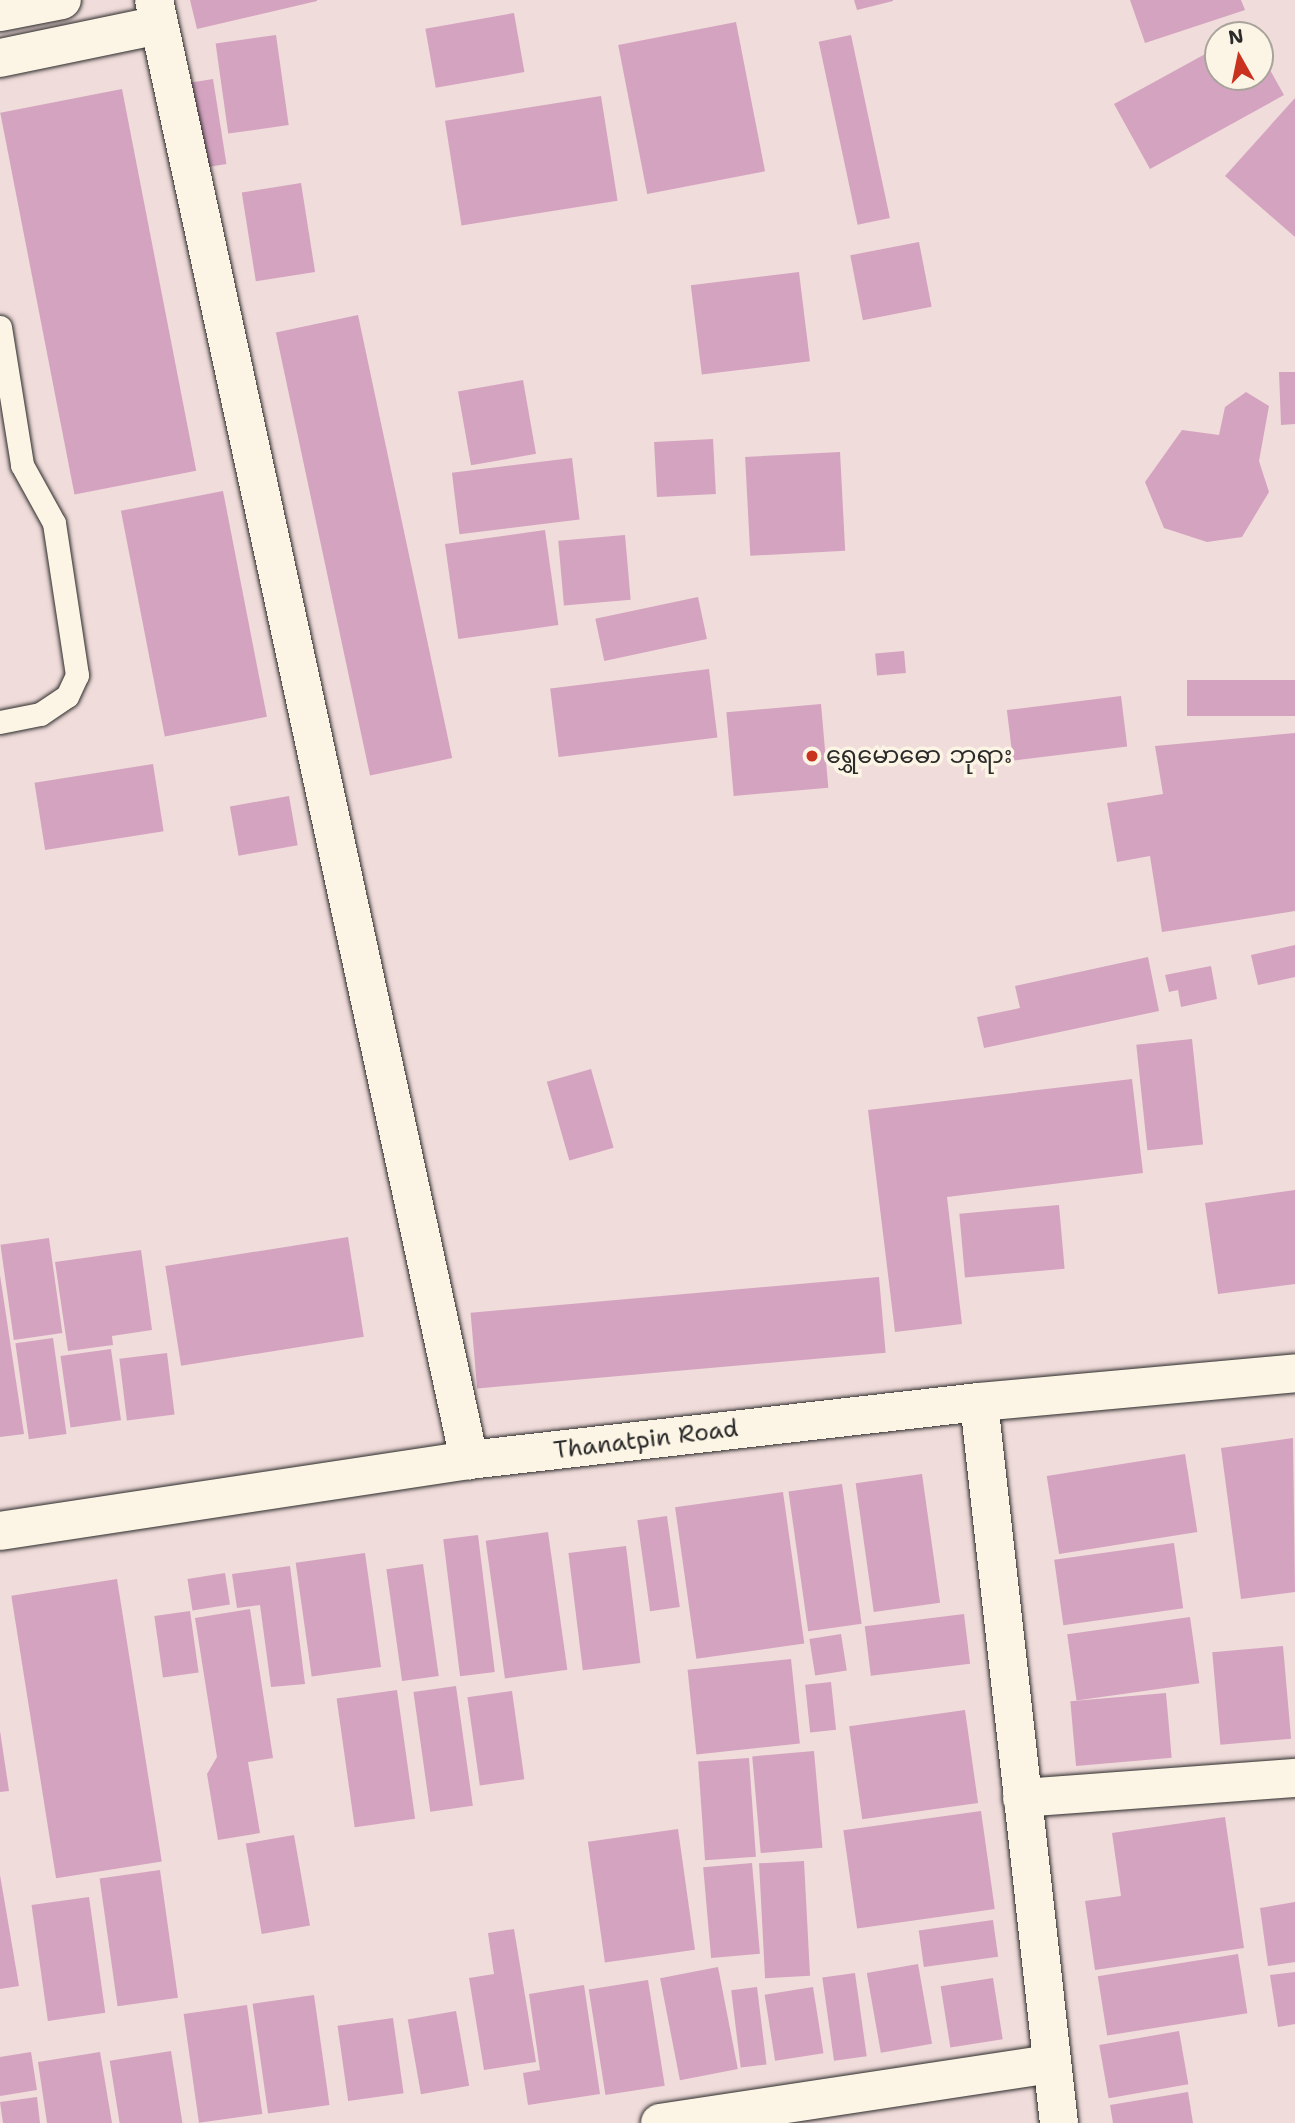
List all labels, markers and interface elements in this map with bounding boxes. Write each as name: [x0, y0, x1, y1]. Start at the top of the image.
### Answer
north arrow: [1204, 21, 1274, 91]
text: N: [1227, 23, 1245, 50]
place label: ရွှေမောဓော ဘုရား: [826, 742, 1012, 770]
marker: ရွှေမောဓော ဘုရား: [804, 748, 820, 764]
street label: Thanatpin Road: [552, 1414, 740, 1466]

